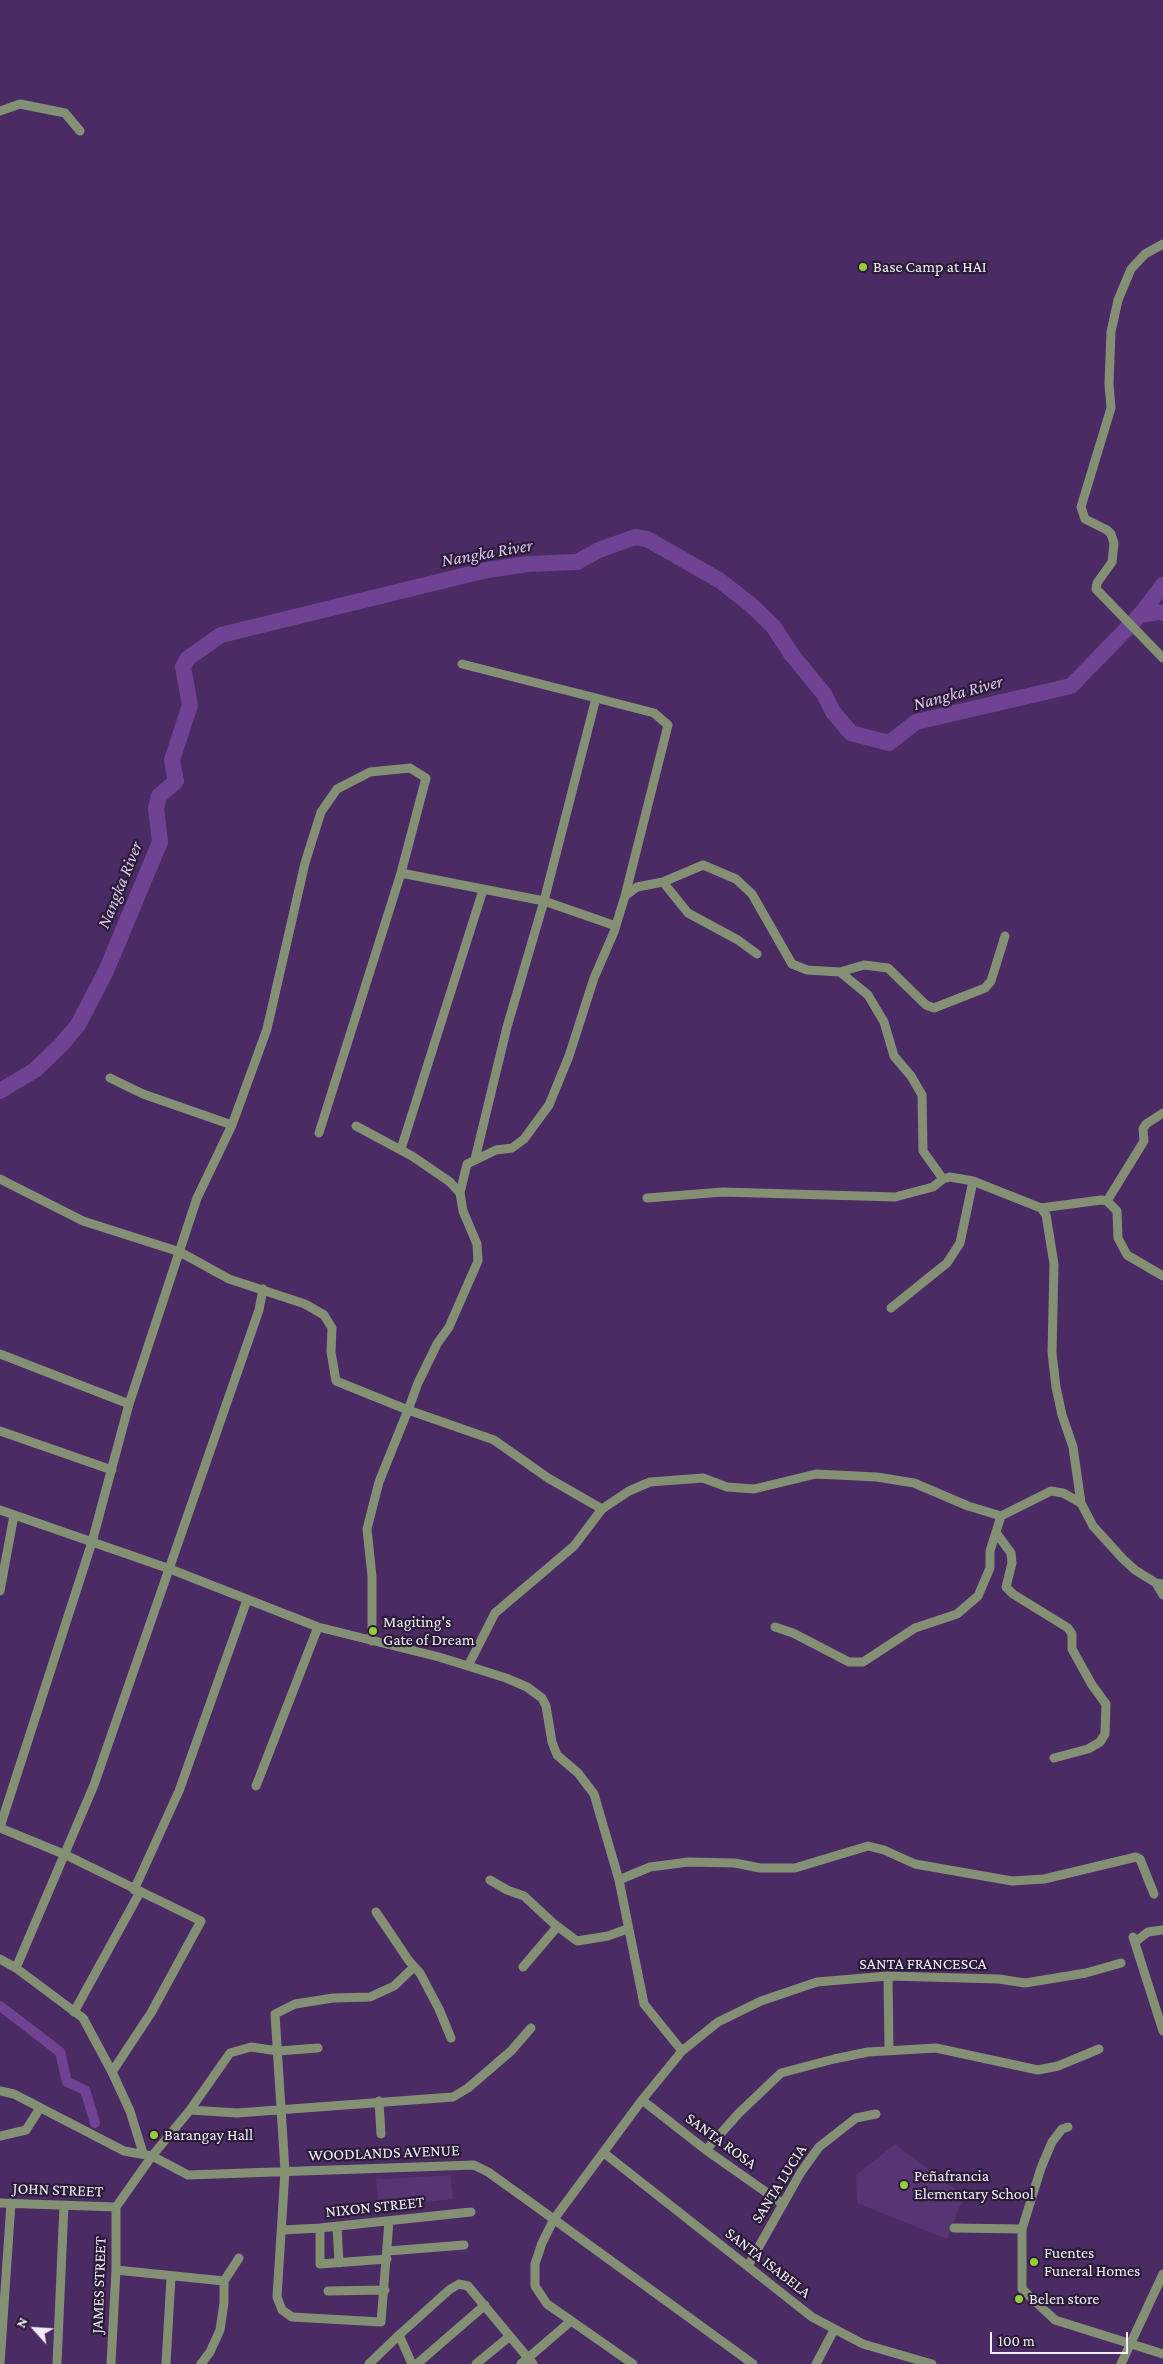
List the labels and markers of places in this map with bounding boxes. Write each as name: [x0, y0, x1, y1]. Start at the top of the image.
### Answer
place label: Base Camp at HAI: [873, 257, 987, 277]
marker: Base Camp at HAI: [857, 261, 869, 273]
place label: Magiting's Gate of Dream: [383, 1612, 475, 1650]
marker: Magiting's Gate of Dream: [367, 1625, 379, 1637]
place label: Barangay Hall: [164, 2125, 253, 2145]
marker: Barangay Hall: [148, 2129, 160, 2141]
place label: Peñafrancia Elementary School: [914, 2166, 1034, 2204]
marker: Peñafrancia Elementary School: [898, 2179, 910, 2191]
place label: Fuentes Funeral Homes: [1044, 2243, 1140, 2281]
marker: Fuentes Funeral Homes: [1028, 2256, 1040, 2268]
place label: Belen store: [1029, 2289, 1099, 2309]
marker: Belen store: [1013, 2293, 1025, 2305]

